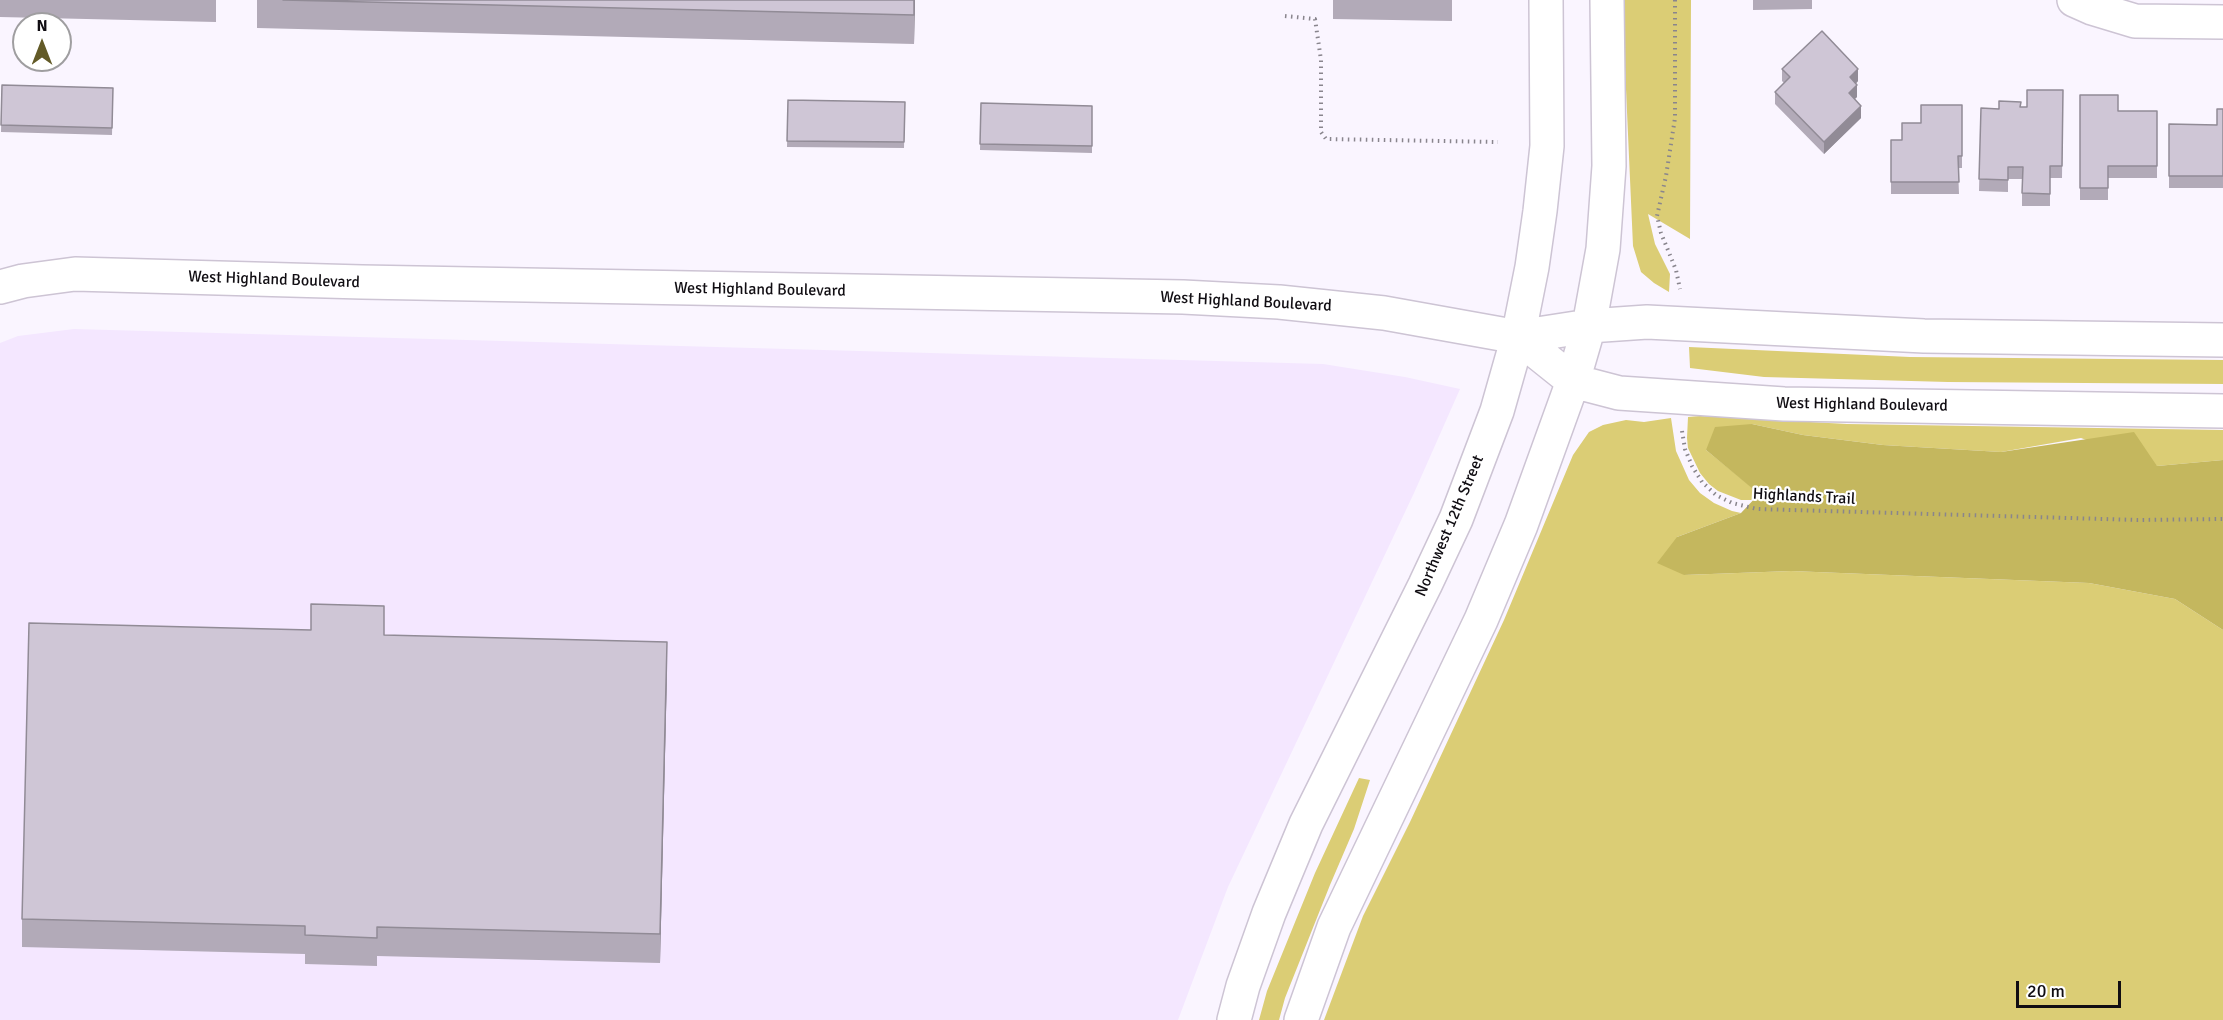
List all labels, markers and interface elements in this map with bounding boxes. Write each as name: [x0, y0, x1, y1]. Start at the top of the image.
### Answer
north arrow: [12, 12, 72, 72]
text: N: [36, 16, 48, 36]
street label: West Highland Boulevard: [188, 267, 360, 293]
street label: West Highland Boulevard: [674, 279, 846, 301]
street label: West Highland Boulevard: [1160, 288, 1332, 316]
street label: West Highland Boulevard: [1776, 394, 1948, 416]
street label: Northwest 12th Street: [1412, 452, 1488, 600]
street label: Highlands Trail: [1752, 485, 1856, 509]
scale bar: [2019, 969, 2124, 1007]
text: 20 m: [2027, 980, 2065, 1002]

